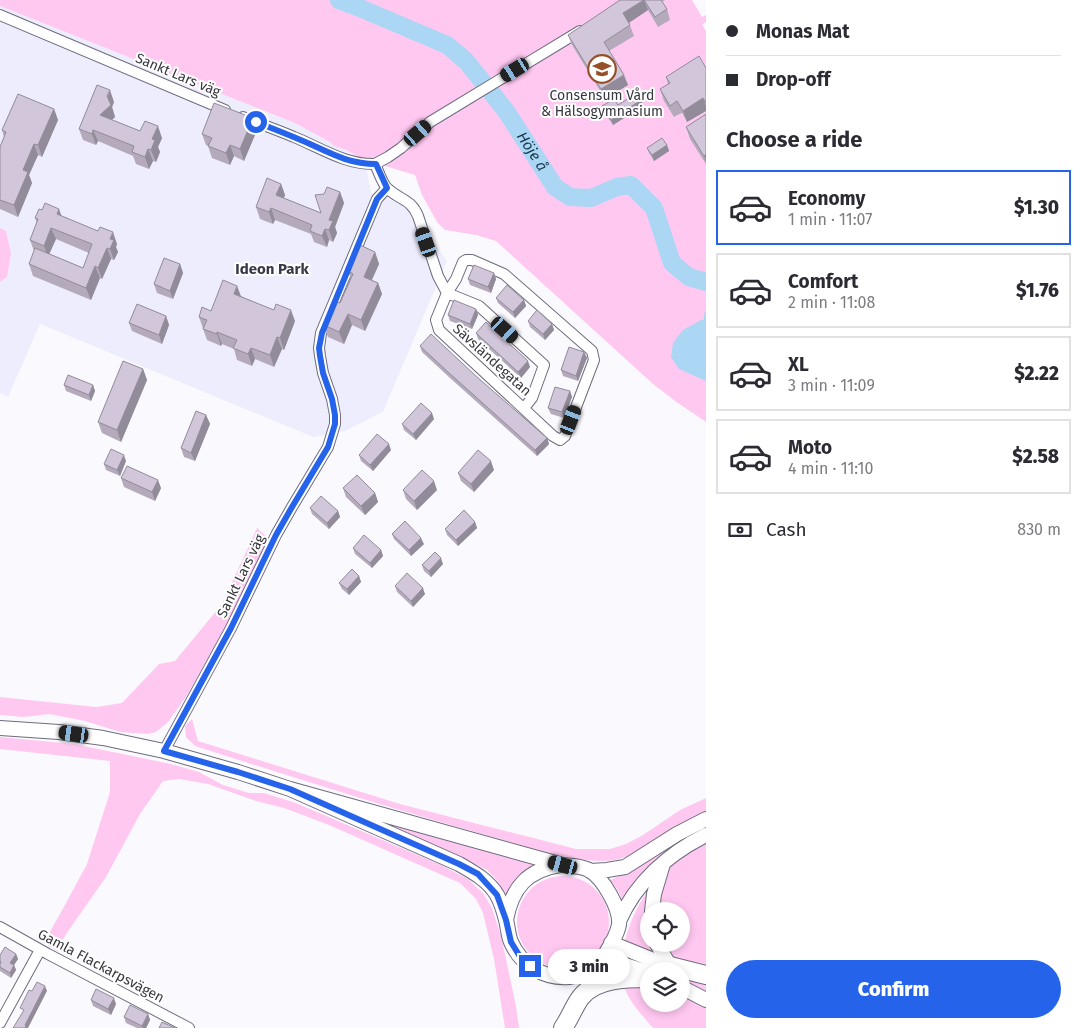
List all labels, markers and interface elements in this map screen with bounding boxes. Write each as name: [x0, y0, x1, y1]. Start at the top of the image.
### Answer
text: Monas Mat: [756, 20, 850, 43]
street label: Sankt Lars väg: [133, 49, 224, 101]
school or university icon: Consensum Vård & Hälsogymnasium: [587, 54, 617, 84]
car: [498, 56, 531, 84]
text: Drop-off: [756, 68, 830, 91]
place label: Consensum Vård & Hälsogymnasium: [541, 87, 663, 120]
route start: [245, 111, 267, 133]
car: [401, 117, 434, 149]
text: Choose a ride: [726, 126, 862, 153]
water label: Höje å: [513, 128, 551, 174]
icon: car: [728, 185, 773, 230]
text: Economy: [788, 187, 865, 210]
text: $1.30: [1014, 196, 1059, 219]
text: 1 min · 11:07: [788, 210, 872, 229]
car: [414, 225, 437, 259]
district label: Ideon Park: [235, 260, 309, 278]
icon: car: [728, 268, 773, 313]
text: Comfort: [788, 270, 858, 293]
text: $1.76: [1016, 279, 1059, 302]
text: 2 min · 11:08: [788, 293, 875, 312]
car: [488, 314, 521, 346]
street label: Sävsländegatan: [449, 320, 535, 400]
icon: car: [728, 351, 773, 396]
text: XL: [788, 353, 809, 376]
text: $2.22: [1014, 362, 1059, 385]
text: 3 min · 11:09: [788, 376, 875, 395]
car: [558, 403, 583, 437]
icon: car: [728, 434, 773, 479]
text: Moto: [788, 436, 832, 459]
text: $2.58: [1012, 445, 1059, 468]
text: 4 min · 11:10: [788, 459, 873, 478]
icon: cash: [726, 516, 754, 544]
text: Cash: [766, 518, 807, 541]
text: 830 m: [1017, 520, 1061, 539]
street label: Sankt Lars väg: [213, 531, 269, 620]
car: [58, 724, 89, 744]
car: [546, 854, 579, 876]
map controls: [640, 902, 690, 1012]
button: locate: [640, 902, 690, 952]
street label: Gamla Flackarpsvägen: [35, 926, 167, 1006]
callout: 3 min: [548, 948, 630, 984]
route end: [519, 955, 541, 977]
text: 3 min: [569, 957, 609, 976]
button: Confirm: [726, 960, 1061, 1018]
button: layers: [640, 962, 690, 1012]

